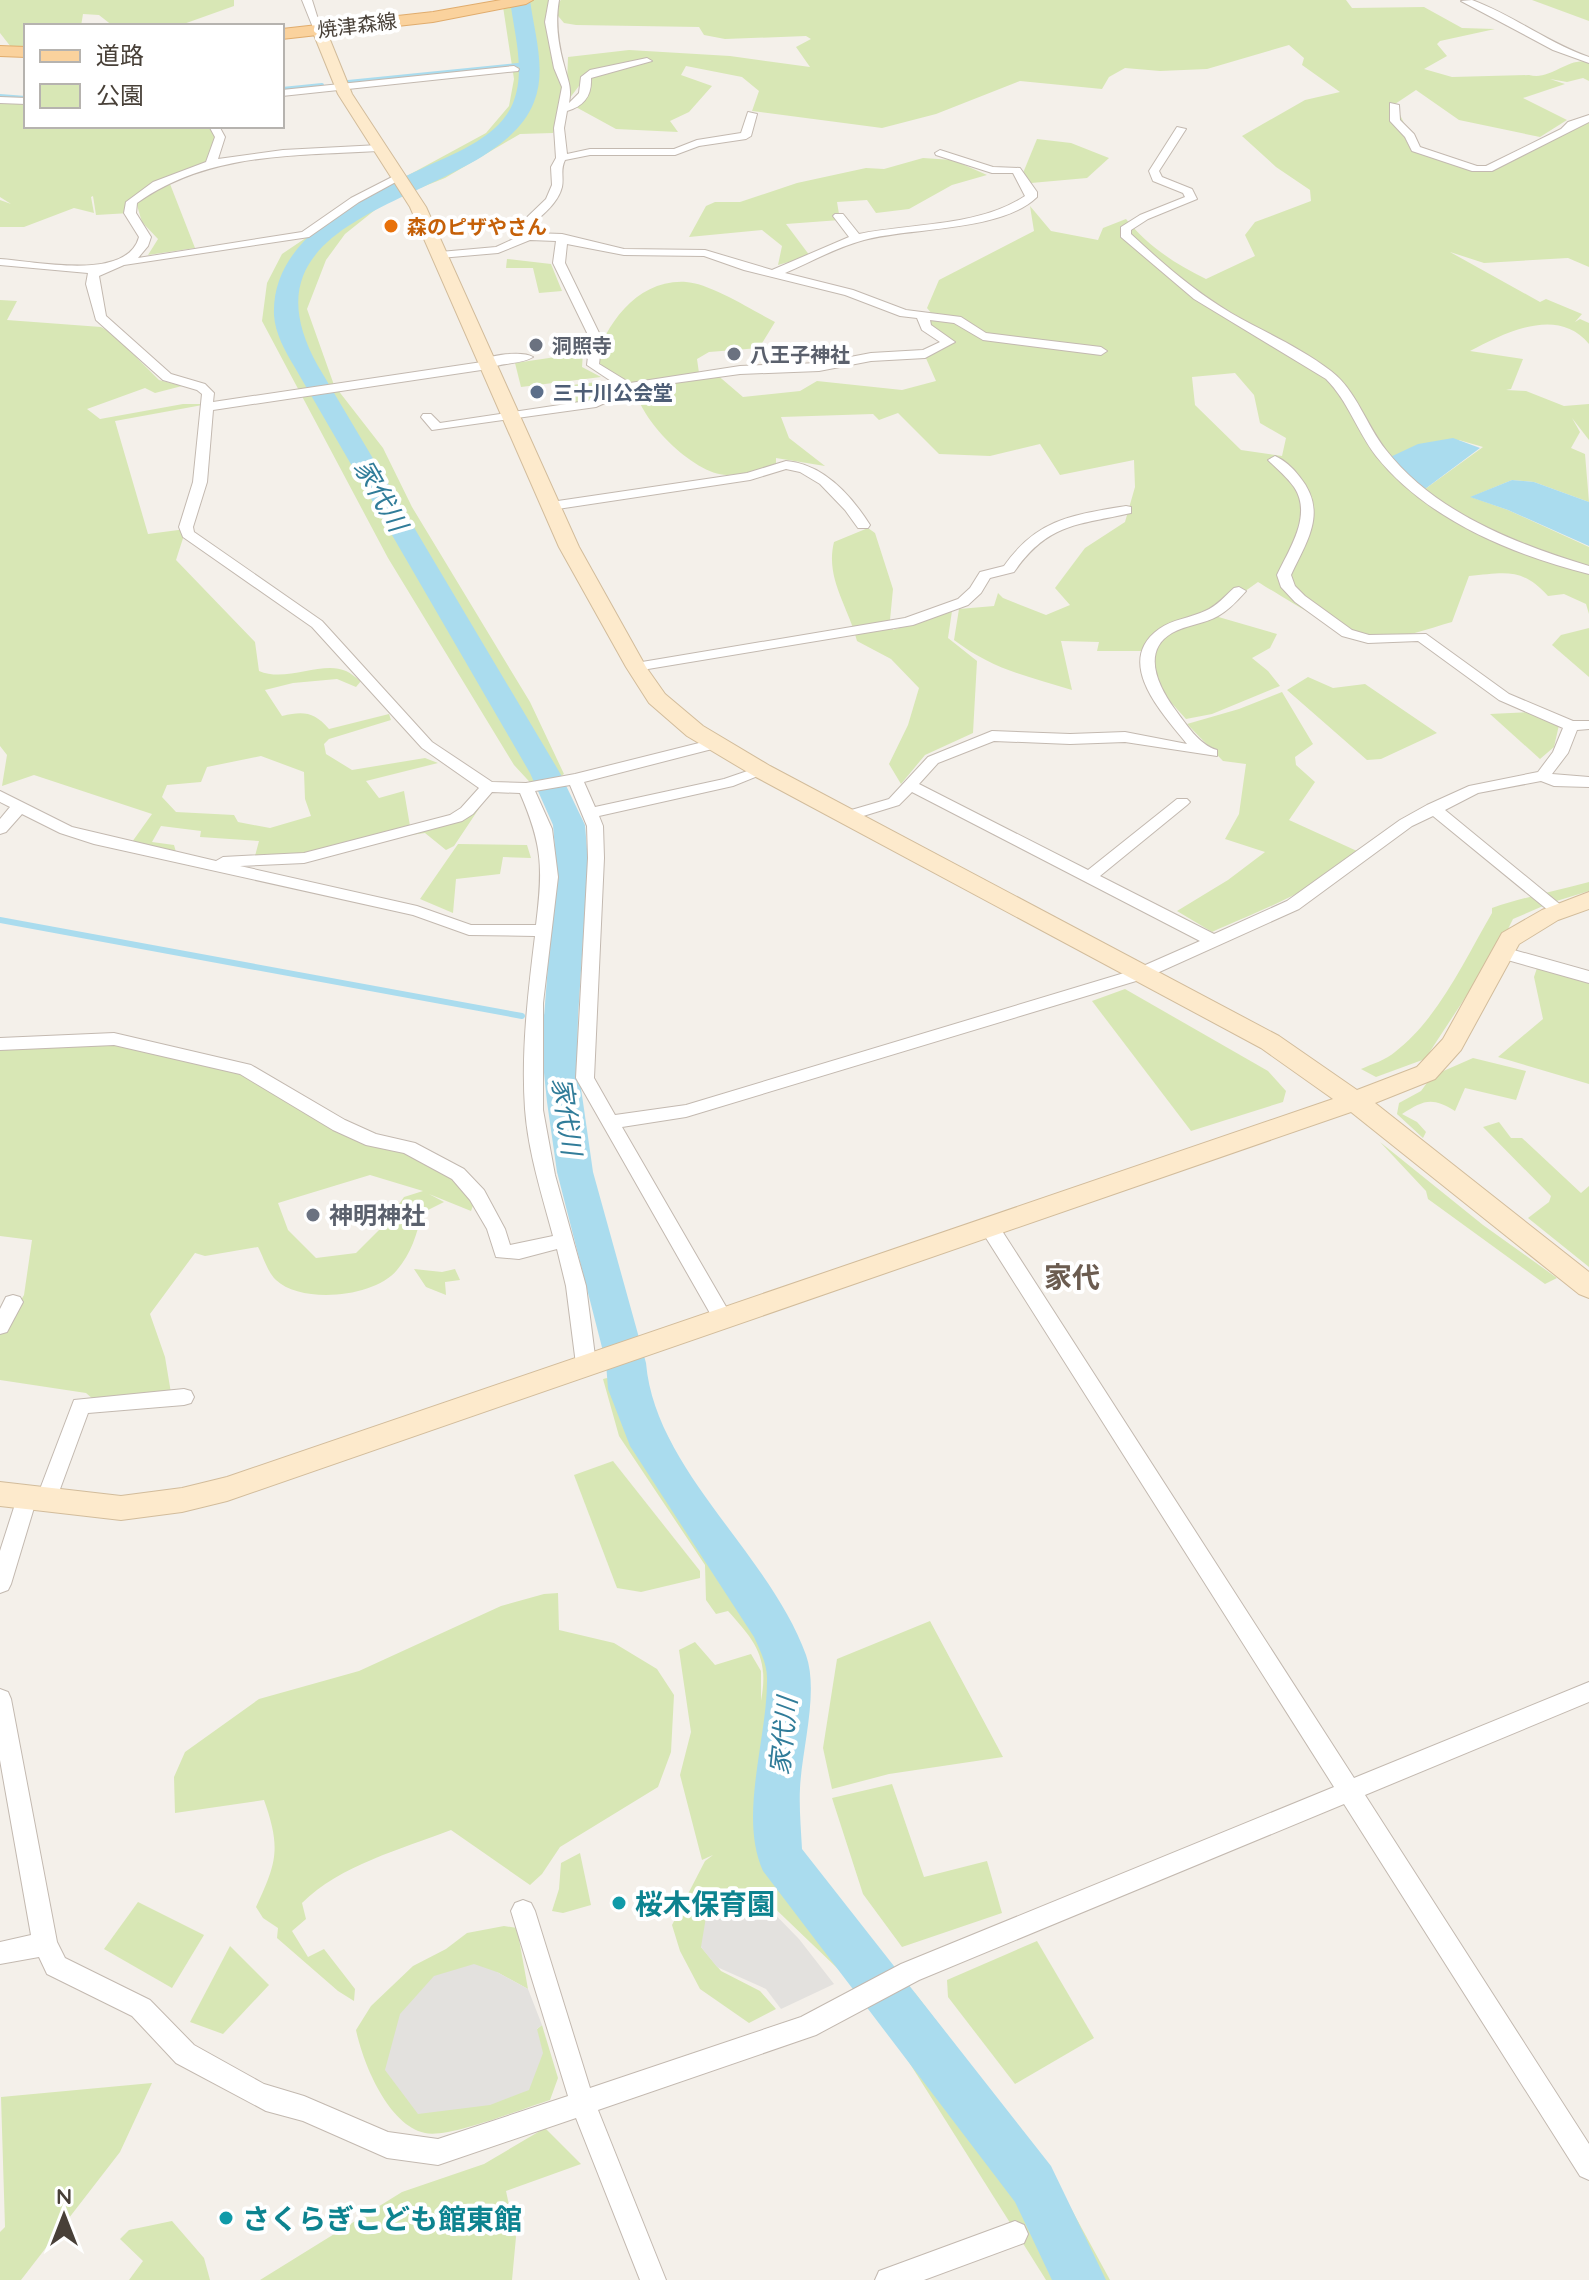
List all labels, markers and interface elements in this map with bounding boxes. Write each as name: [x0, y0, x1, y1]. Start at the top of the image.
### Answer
street label: 焼津森線: [316, 8, 398, 42]
legend: [24, 24, 284, 128]
text: 道路: [96, 40, 144, 70]
text: 公園: [96, 80, 144, 110]
place label: 森のピザやさん: [407, 214, 547, 239]
marker: 森のピザやさん: [382, 217, 400, 235]
place label: 洞照寺: [552, 333, 612, 358]
marker: 洞照寺: [527, 336, 545, 354]
place label: 八王子神社: [750, 342, 850, 367]
marker: 八王子神社: [725, 345, 743, 363]
place label: 三十川公会堂: [553, 380, 673, 405]
marker: 三十川公会堂: [528, 383, 546, 401]
water label: 家代川: [347, 453, 416, 540]
water label: 家代川: [545, 1075, 589, 1160]
place label: 神明神社: [329, 1200, 425, 1230]
marker: 神明神社: [304, 1206, 322, 1224]
district label: 家代: [1044, 1259, 1100, 1294]
water label: 家代川: [763, 1693, 804, 1777]
place label: 桜木保育園: [635, 1886, 775, 1921]
marker: 桜木保育園: [610, 1894, 628, 1912]
north arrow: [24, 2176, 104, 2256]
text: N: [56, 2182, 72, 2210]
place label: さくらぎこども館東館: [242, 2201, 522, 2236]
marker: さくらぎこども館東館: [217, 2209, 235, 2227]

